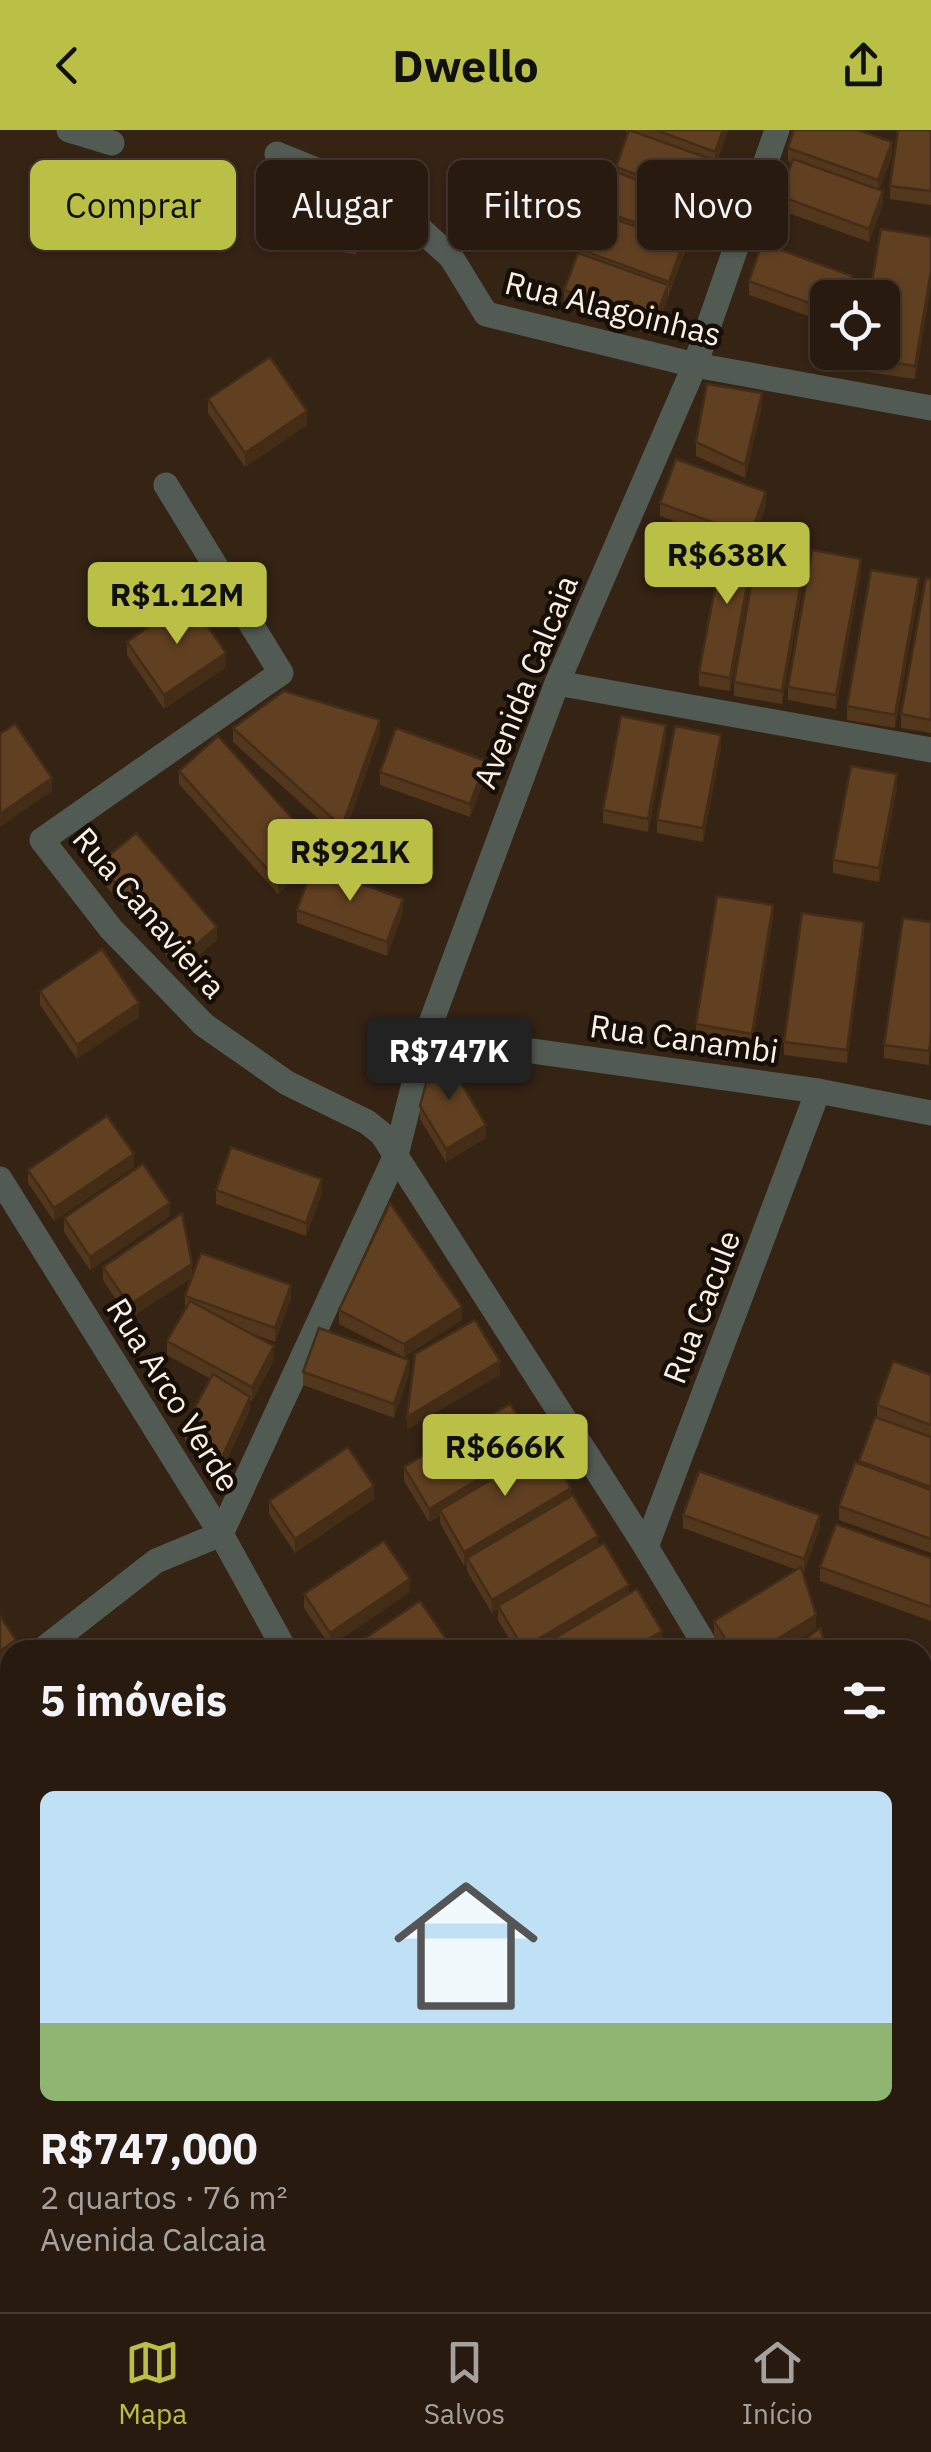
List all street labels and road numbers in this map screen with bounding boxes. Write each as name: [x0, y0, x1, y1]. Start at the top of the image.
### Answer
street label: Rua Alagoinhas: [501, 261, 726, 355]
street label: Avenida Calcaia: [463, 569, 587, 794]
street label: Rua Canavieira: [64, 818, 236, 1007]
street label: Rua Canambi: [587, 1004, 781, 1072]
street label: Rua Cacule: [653, 1224, 749, 1389]
street label: Rua Arco Verde: [98, 1290, 250, 1499]

